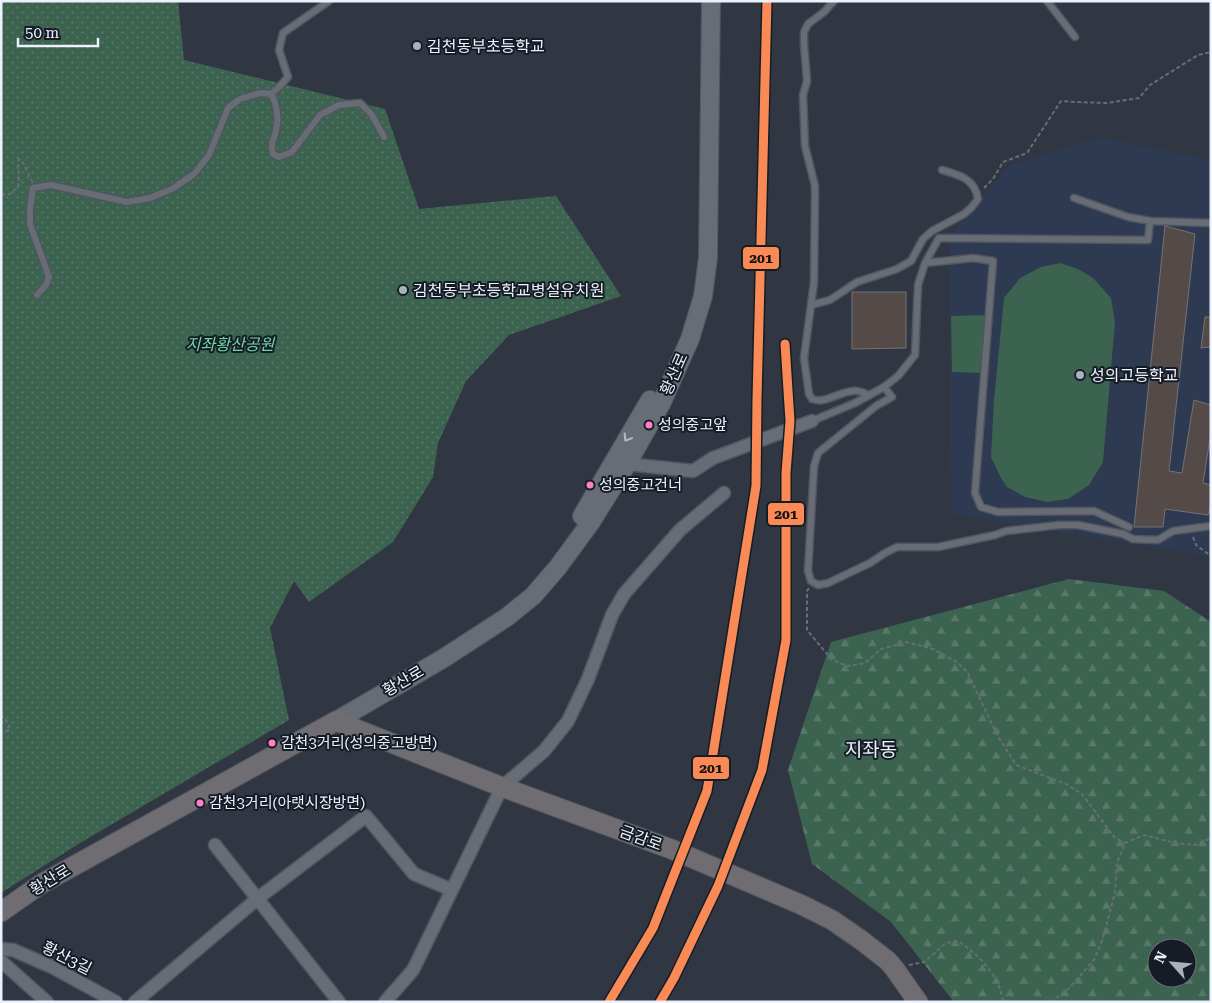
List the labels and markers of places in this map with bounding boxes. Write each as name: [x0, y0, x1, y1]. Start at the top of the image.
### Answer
place label: 김천동부초등학교: [427, 37, 545, 56]
marker: 김천동부초등학교: [411, 40, 423, 52]
place label: 김천동부초등학교병설유치원: [413, 281, 604, 300]
marker: 김천동부초등학교병설유치원: [397, 284, 409, 296]
place label: 성의고등학교: [1090, 366, 1178, 385]
marker: 성의고등학교: [1074, 369, 1086, 381]
place label: 성의중고앞: [658, 416, 727, 434]
marker: 성의중고앞: [644, 420, 654, 430]
place label: 성의중고건너: [599, 476, 682, 494]
marker: 성의중고건너: [585, 480, 595, 490]
place label: 감천3거리(성의중고방면): [281, 734, 437, 752]
marker: 감천3거리(성의중고방면): [267, 738, 277, 748]
place label: 감천3거리(아랫시장방면): [209, 794, 365, 812]
marker: 감천3거리(아랫시장방면): [195, 798, 205, 808]

